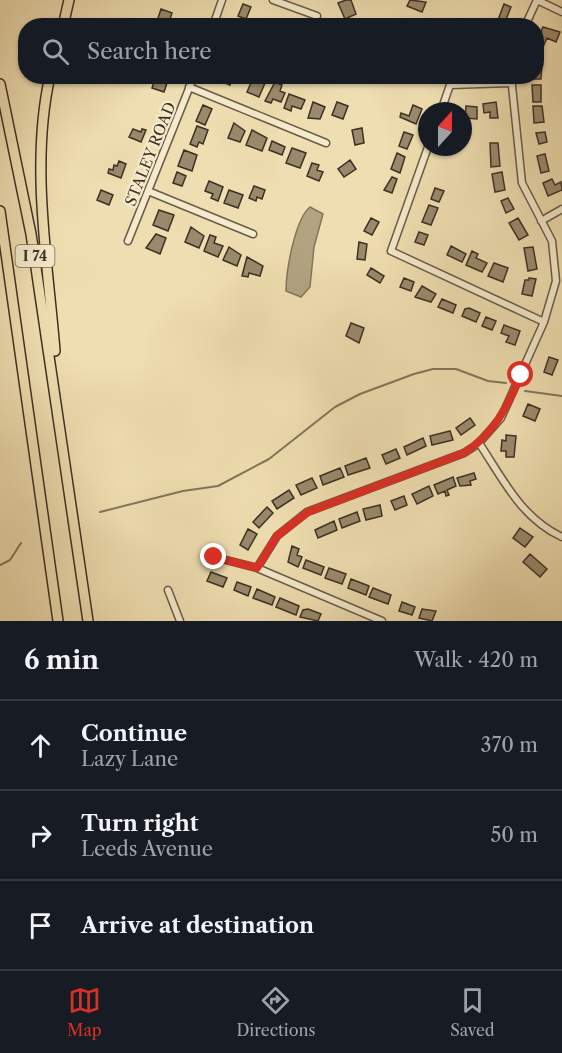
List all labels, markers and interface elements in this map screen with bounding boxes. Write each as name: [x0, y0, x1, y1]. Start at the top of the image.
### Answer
search box: [18, 18, 544, 84]
icon: search: [39, 35, 72, 68]
text: Search here: [87, 38, 212, 65]
street label: STALEY ROAD: [120, 99, 180, 209]
north arrow: [418, 102, 472, 156]
road number: I 74: [15, 245, 54, 267]
route start: [507, 361, 533, 387]
route end: [200, 543, 226, 569]
text: 6 min: [24, 644, 99, 676]
text: Walk · 420 m: [414, 648, 538, 672]
text: Continue: [81, 720, 187, 747]
icon: ahead: [24, 729, 57, 762]
text: 370 m: [481, 733, 538, 757]
text: Lazy Lane: [81, 747, 178, 771]
text: Turn right: [81, 810, 199, 837]
icon: right: [24, 819, 57, 852]
text: 50 m: [491, 823, 538, 847]
text: Leeds Avenue: [81, 837, 213, 861]
icon: arrive: [24, 909, 57, 942]
text: Arrive at destination: [81, 912, 314, 939]
tab: Map: [67, 984, 102, 1040]
tab: Directions: [236, 984, 315, 1040]
tab: Saved: [450, 984, 495, 1040]

